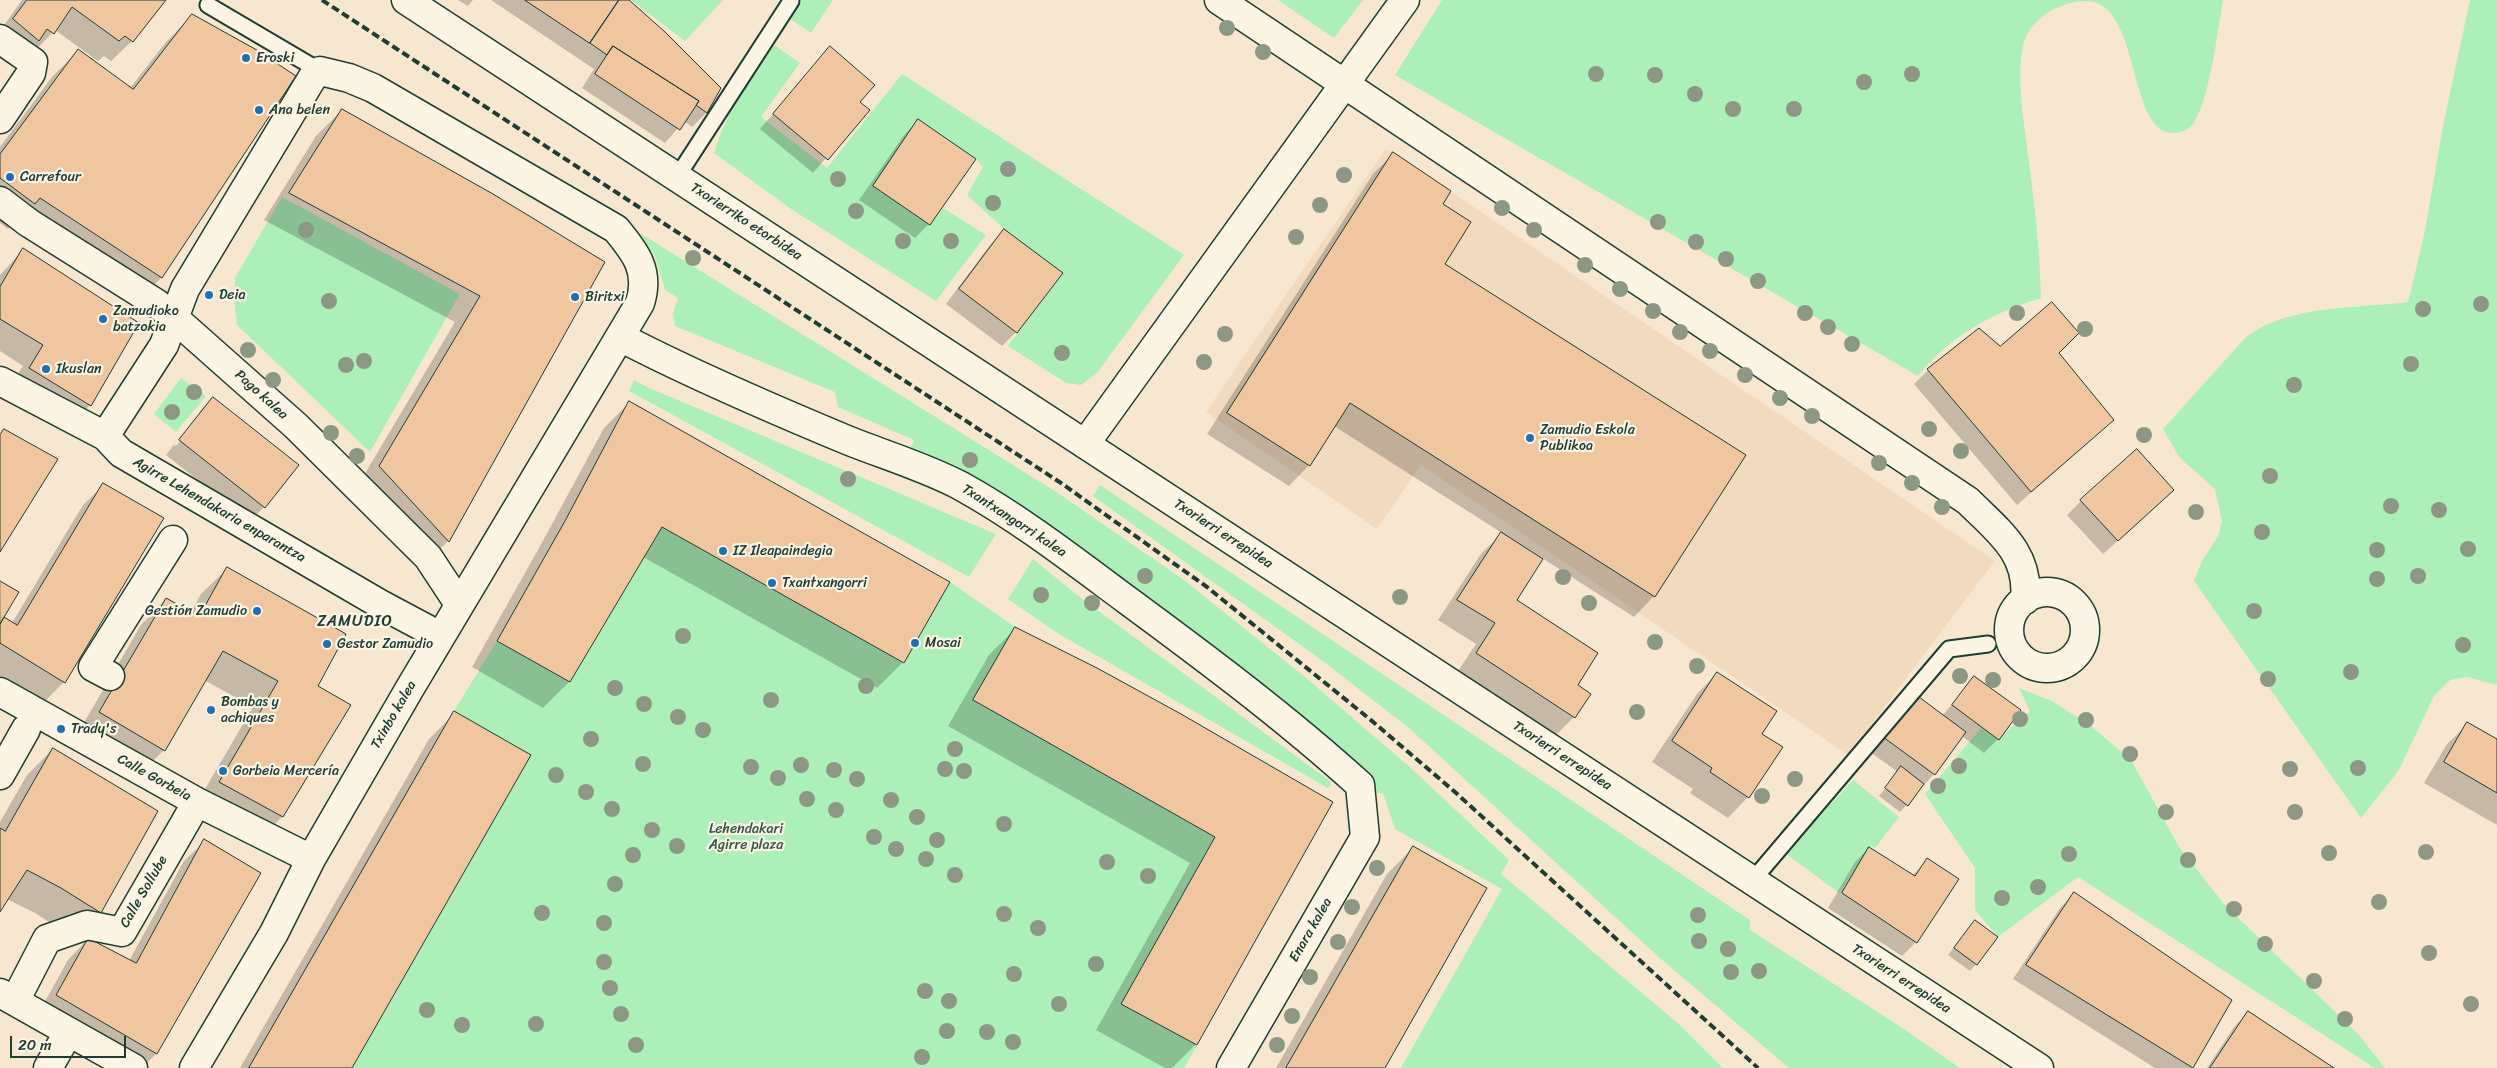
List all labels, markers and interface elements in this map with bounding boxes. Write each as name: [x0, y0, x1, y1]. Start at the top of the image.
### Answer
place label: Eroski: [256, 50, 294, 66]
marker: Eroski: [240, 52, 252, 64]
place label: Ana belen: [269, 102, 330, 118]
marker: Ana belen: [253, 104, 265, 116]
place label: Carrefour: [20, 169, 81, 185]
marker: Carrefour: [4, 171, 16, 183]
street label: Txorierriko etorbidea: [687, 180, 805, 264]
place label: Deia: [219, 287, 245, 303]
marker: Deia: [203, 289, 215, 301]
place label: Biritxi: [585, 289, 624, 305]
marker: Biritxi: [569, 291, 581, 303]
place label: Zamudioko batzokia: [113, 303, 179, 336]
marker: Zamudioko batzokia: [97, 313, 109, 325]
place label: Ikuslan: [56, 361, 101, 377]
marker: Ikuslan: [40, 363, 52, 375]
street label: Pago kalea: [231, 367, 291, 423]
place label: Zamudio Eskola Publikoa: [1540, 422, 1635, 454]
marker: Zamudio Eskola Publikoa: [1524, 432, 1536, 444]
street label: Agirre Lehendakaria enparantza: [130, 454, 308, 566]
street label: Txantxangorri kalea: [959, 481, 1069, 561]
street label: Txorierri errepidea: [1170, 496, 1276, 572]
place label: IZ Ileapaindegia: [733, 543, 833, 559]
marker: IZ Ileapaindegia: [717, 545, 729, 557]
place label: Txantxangorri: [782, 575, 867, 591]
marker: Txantxangorri: [766, 577, 778, 589]
place label: Gestión Zamudio: [145, 603, 247, 619]
marker: Gestión Zamudio: [251, 605, 263, 617]
district label: ZAMUDIO: [317, 612, 393, 632]
place label: Mosai: [925, 635, 961, 651]
place label: Gestor Zamudio: [337, 636, 433, 652]
marker: Mosai: [909, 637, 921, 649]
marker: Gestor Zamudio: [321, 638, 333, 650]
street label: Txinbo kalea: [368, 678, 420, 752]
place label: Bombas y achiques: [221, 694, 279, 726]
marker: Bombas y achiques: [205, 704, 217, 716]
street label: Txorierri errepidea: [1509, 718, 1615, 794]
place label: Trady's: [71, 721, 117, 737]
marker: Trady's: [55, 723, 67, 735]
street label: Calle Gorbeia: [114, 751, 194, 805]
place label: Gorbeia Mercería: [233, 763, 339, 779]
marker: Gorbeia Mercería: [217, 765, 229, 777]
park label: Lehendakari Agirre plaza: [709, 821, 783, 854]
street label: Calle Sollube: [117, 853, 171, 931]
street label: Enara kalea: [1286, 895, 1336, 965]
street label: Txorierri errepidea: [1848, 941, 1954, 1017]
scale bar: [12, 1026, 129, 1058]
text: 20 m: [18, 1032, 52, 1058]

